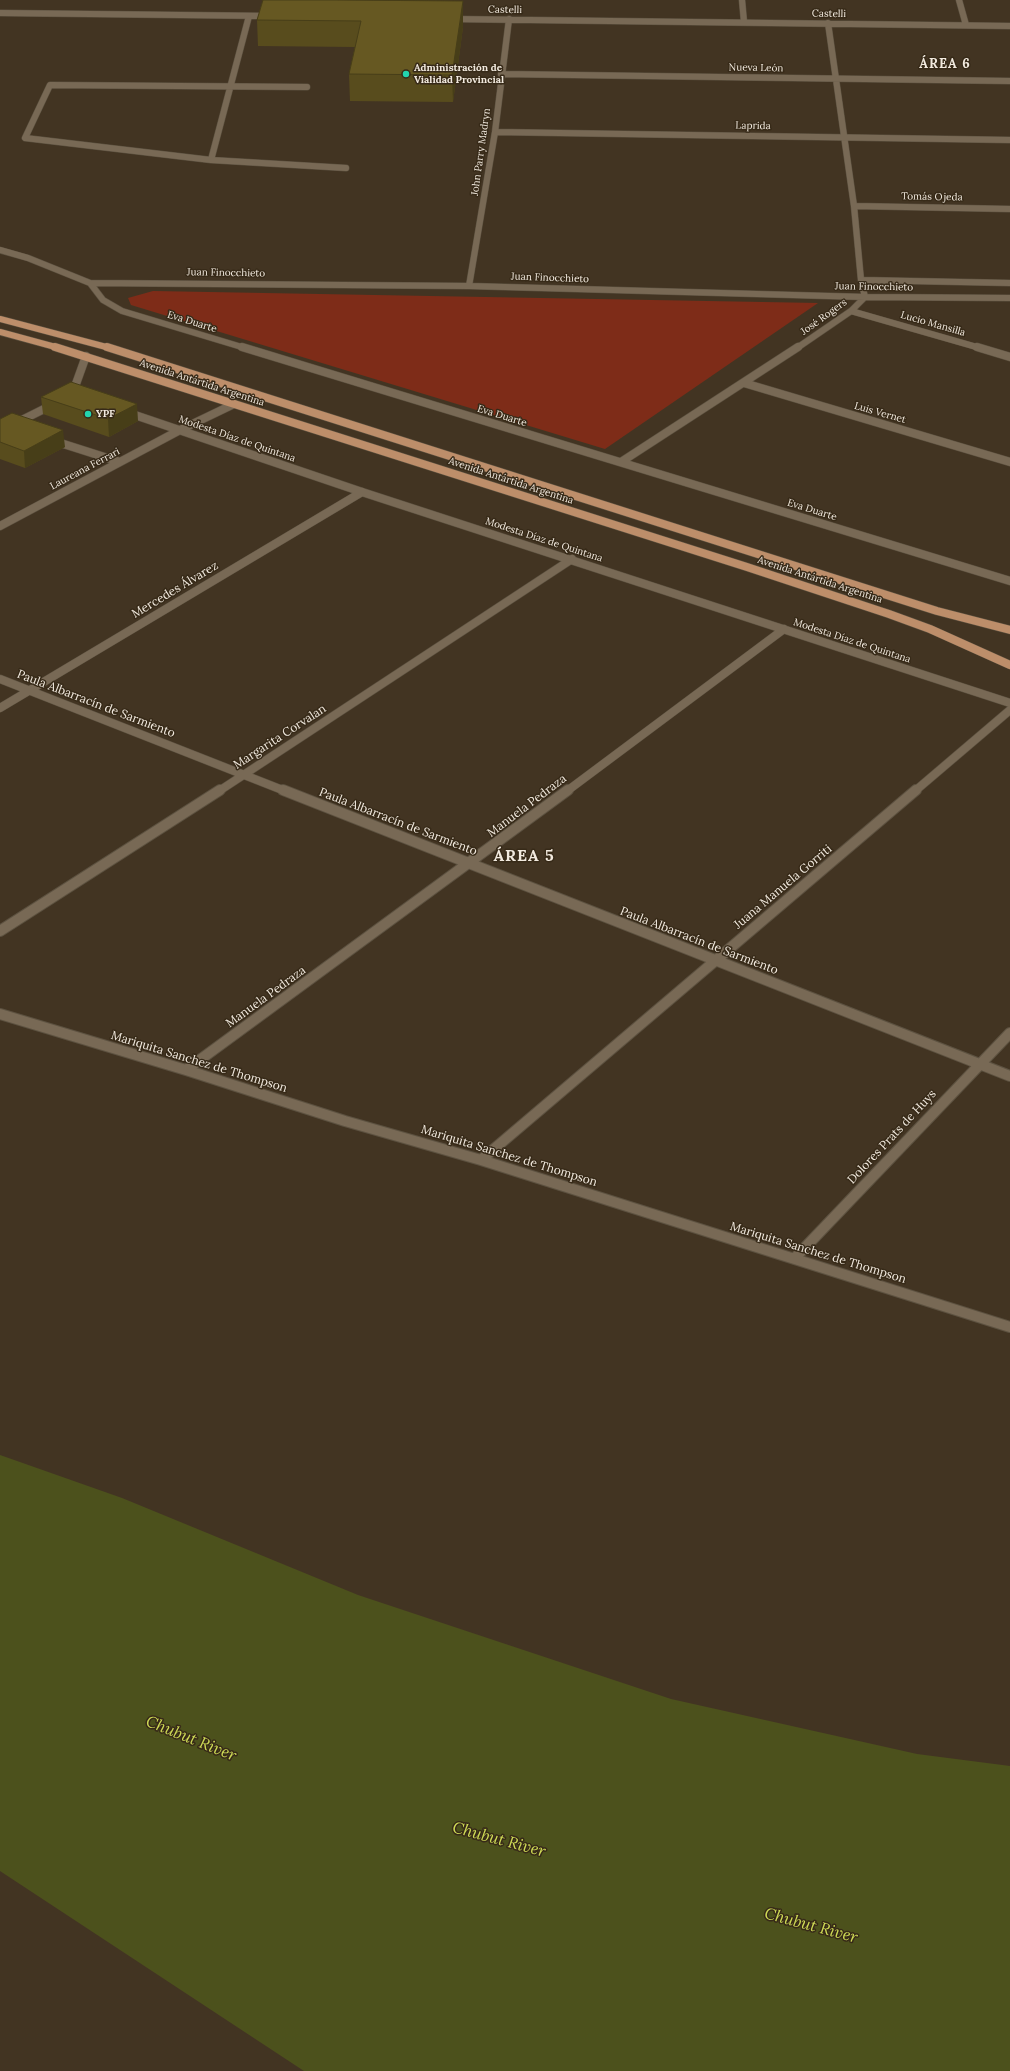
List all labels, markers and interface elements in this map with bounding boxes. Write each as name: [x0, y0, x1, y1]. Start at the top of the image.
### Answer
street label: Castelli: [488, 4, 522, 16]
street label: Castelli: [812, 8, 846, 20]
district label: ÁREA 6: [919, 56, 971, 72]
place label: Administración de Vialidad Provincial: [414, 62, 504, 86]
street label: Nueva León: [729, 62, 783, 74]
marker: Administración de Vialidad Provincial: [401, 69, 411, 79]
street label: John Parry Madryn: [469, 107, 493, 197]
street label: Laprida: [735, 120, 771, 132]
street label: Tomás Ojeda: [901, 190, 963, 204]
street label: Juan Finocchieto: [187, 266, 265, 280]
street label: Juan Finocchieto: [511, 271, 589, 285]
street label: Juan Finocchieto: [835, 280, 913, 294]
street label: José Rogers: [799, 296, 849, 338]
street label: Eva Duarte: [166, 309, 218, 335]
street label: Lucio Mansilla: [899, 309, 967, 339]
street label: Avenida Antártida Argentina: [138, 357, 266, 409]
street label: Luis Vernet: [853, 400, 907, 426]
street label: Eva Duarte: [476, 403, 528, 429]
place label: YPF: [96, 408, 115, 420]
marker: YPF: [83, 409, 93, 419]
street label: Modesta Díaz de Quintana: [177, 413, 297, 465]
street label: Laureana Ferrari: [48, 446, 122, 492]
street label: Avenida Antártida Argentina: [447, 455, 575, 507]
street label: Eva Duarte: [786, 497, 838, 523]
street label: Modesta Díaz de Quintana: [484, 515, 604, 565]
street label: Avenida Antártida Argentina: [756, 554, 884, 606]
street label: Mercedes Álvarez: [129, 559, 221, 621]
street label: Modesta Díaz de Quintana: [792, 616, 912, 666]
street label: Paula Albarracín de Sarmiento: [15, 667, 177, 741]
street label: Margarita Corvalan: [231, 702, 329, 772]
street label: Manuela Pedraza: [485, 772, 569, 840]
street label: Paula Albarracín de Sarmiento: [317, 785, 479, 859]
street label: Juana Manuela Gorriti: [731, 842, 835, 932]
district label: ÁREA 5: [493, 846, 555, 866]
street label: Paula Albarracín de Sarmiento: [618, 904, 780, 978]
street label: Manuela Pedraza: [223, 963, 309, 1031]
street label: Mariquita Sanchez de Thompson: [109, 1028, 289, 1096]
street label: Dolores Prats de Huys: [845, 1087, 939, 1187]
street label: Mariquita Sanchez de Thompson: [419, 1122, 599, 1190]
street label: Mariquita Sanchez de Thompson: [728, 1219, 908, 1287]
water label: Chubut River: [143, 1712, 239, 1766]
water label: Chubut River: [450, 1818, 548, 1862]
water label: Chubut River: [762, 1904, 860, 1948]

